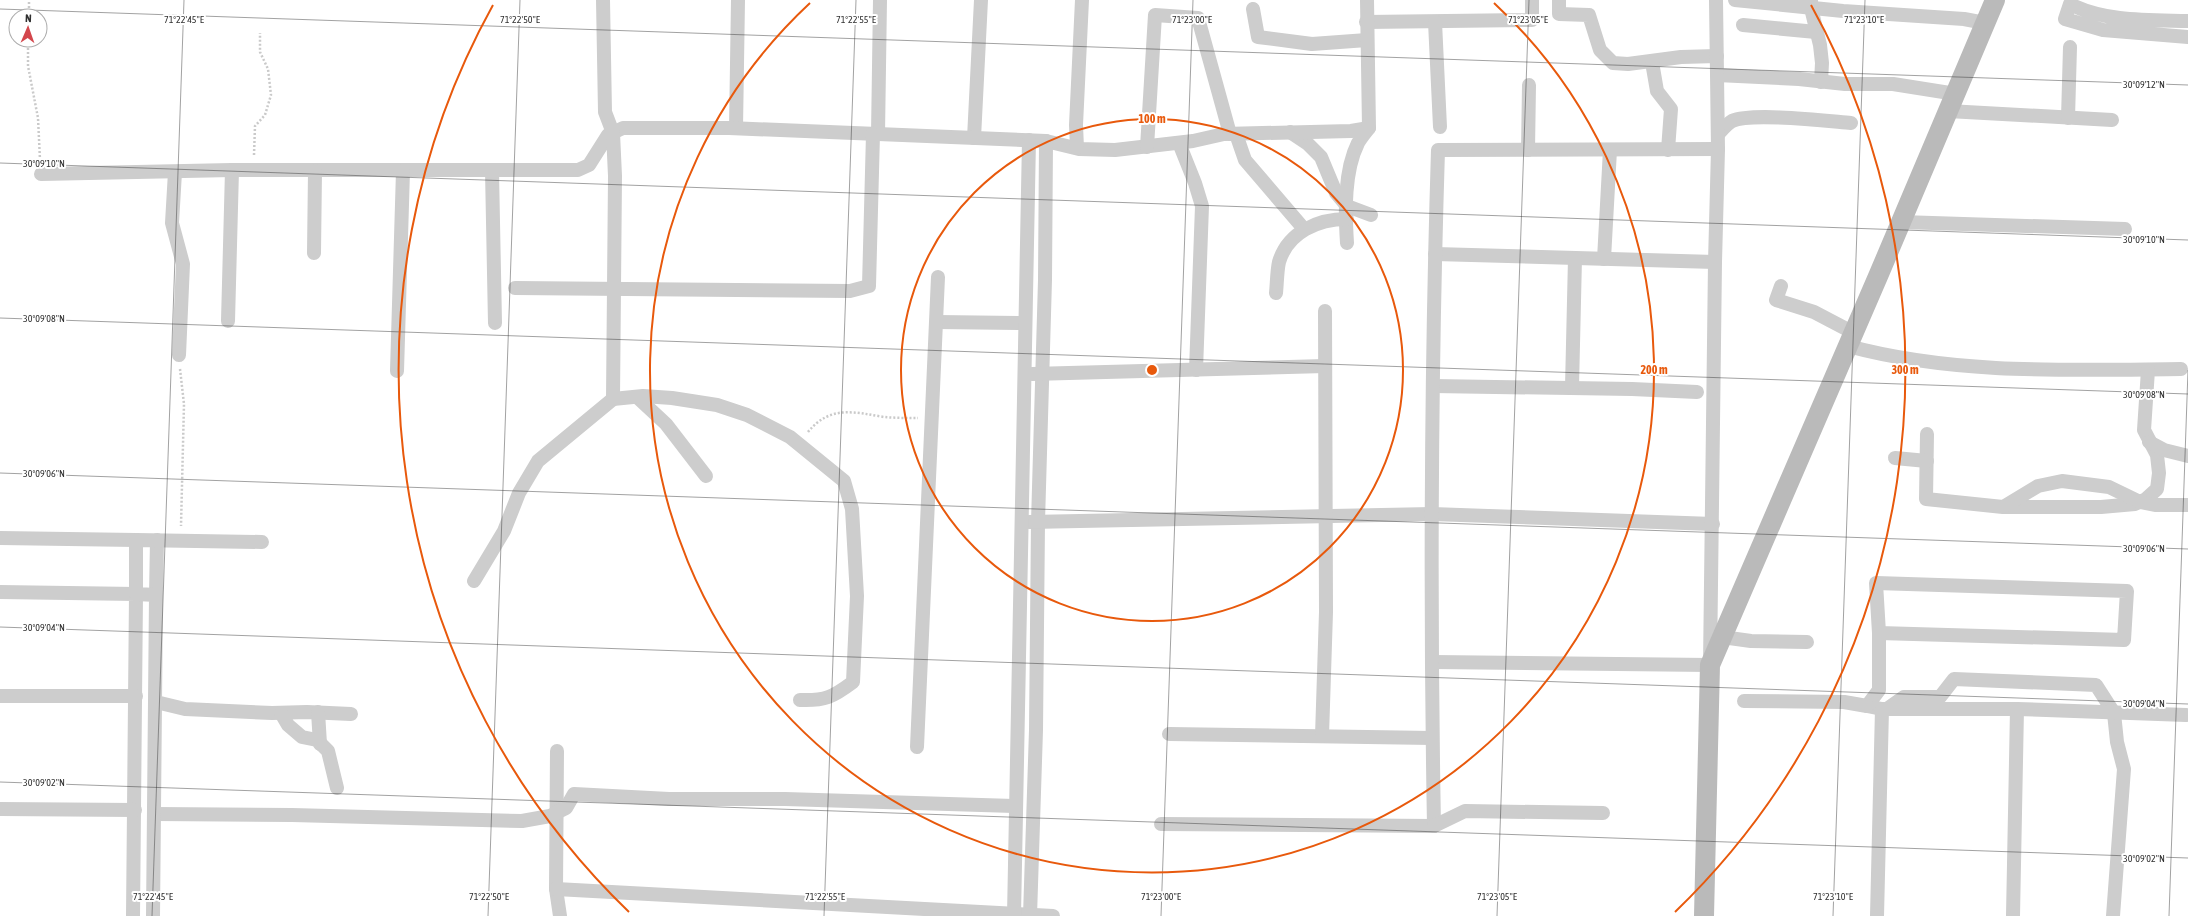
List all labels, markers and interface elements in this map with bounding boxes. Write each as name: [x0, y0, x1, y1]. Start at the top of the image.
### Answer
north arrow: [8, 8, 48, 48]
text: N: [25, 12, 32, 24]
text: 71°22'45"E: [164, 14, 205, 25]
text: 71°22'50"E: [500, 14, 541, 25]
text: 71°22'55"E: [836, 14, 877, 25]
text: 71°23'00"E: [1172, 14, 1213, 25]
text: 71°23'05"E: [1508, 14, 1549, 25]
text: 71°23'10"E: [1844, 14, 1885, 25]
text: 30°09'12"N: [2123, 79, 2165, 90]
text: 100 m: [1138, 112, 1166, 126]
text: 30°09'10"N: [23, 158, 65, 169]
text: 30°09'10"N: [2123, 234, 2165, 245]
text: 30°09'08"N: [23, 313, 65, 324]
centre of rings: [1145, 363, 1159, 377]
text: 200 m: [1640, 363, 1668, 377]
text: 300 m: [1891, 363, 1919, 377]
text: 30°09'08"N: [2123, 389, 2165, 400]
text: 30°09'06"N: [23, 468, 65, 479]
text: 30°09'06"N: [2123, 543, 2165, 554]
text: 30°09'04"N: [23, 622, 65, 633]
text: 30°09'04"N: [2123, 698, 2165, 709]
text: 30°09'02"N: [23, 777, 65, 788]
text: 30°09'02"N: [2123, 853, 2165, 864]
text: 71°22'45"E: [133, 891, 174, 902]
text: 71°22'50"E: [469, 891, 510, 902]
text: 71°22'55"E: [805, 891, 846, 902]
text: 71°23'00"E: [1141, 891, 1182, 902]
text: 71°23'05"E: [1477, 891, 1518, 902]
text: 71°23'10"E: [1813, 891, 1854, 902]

